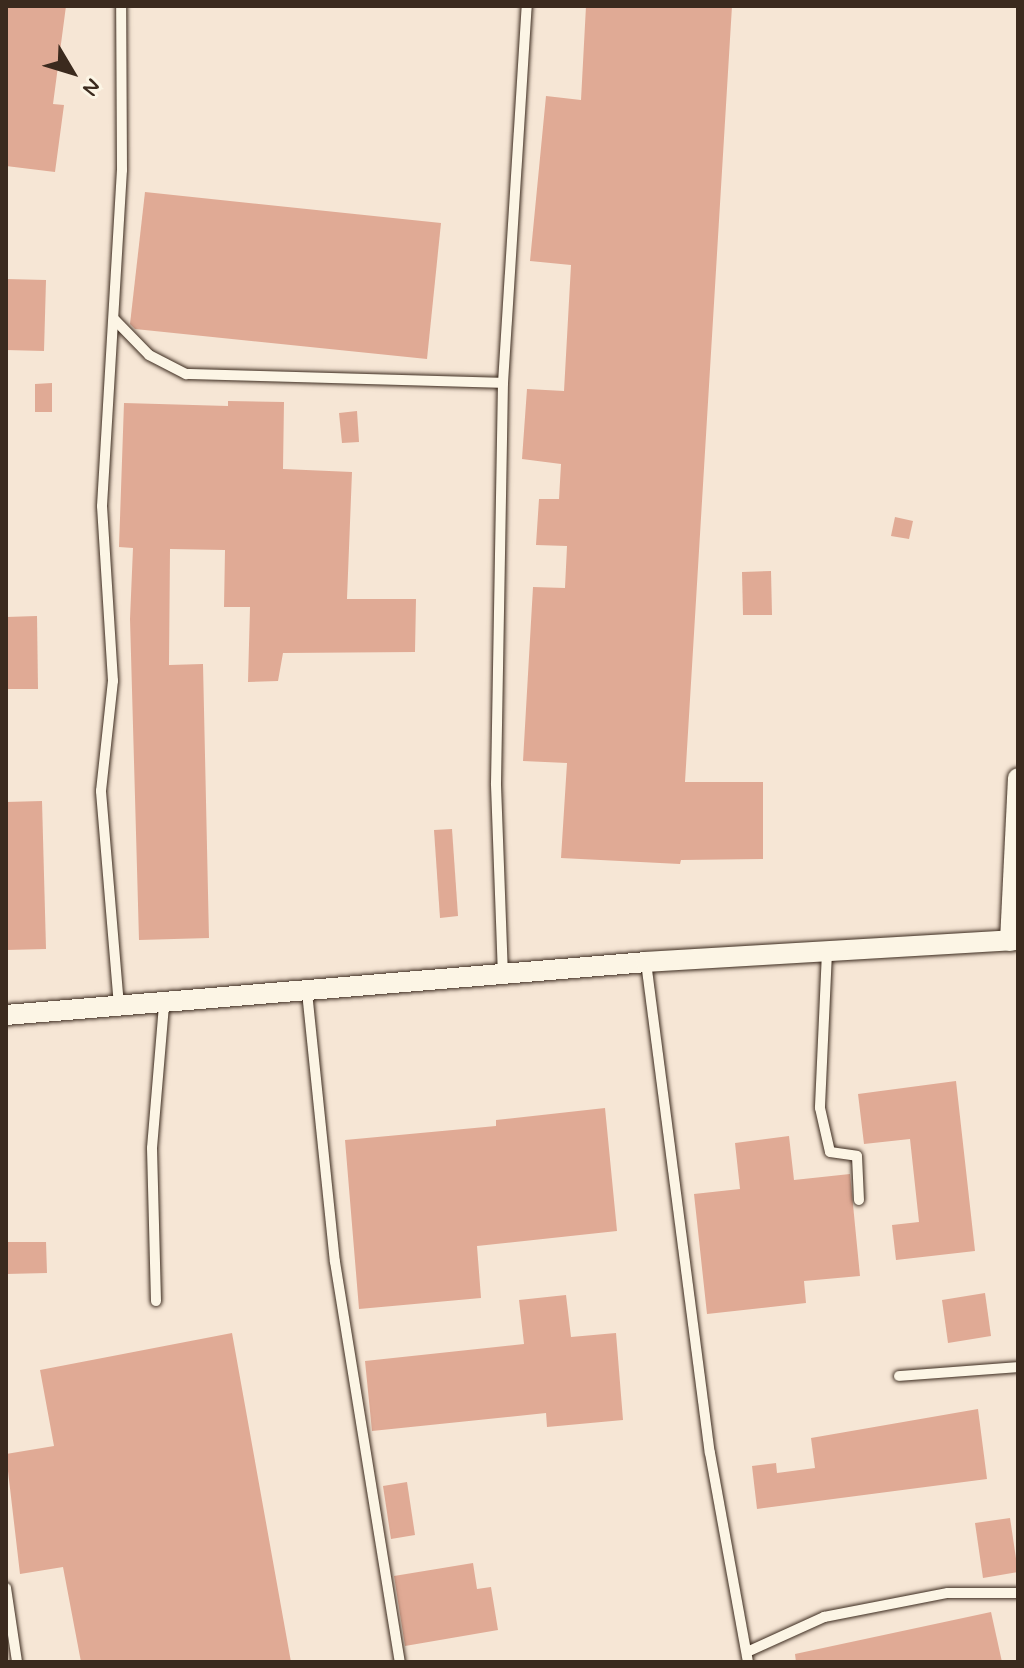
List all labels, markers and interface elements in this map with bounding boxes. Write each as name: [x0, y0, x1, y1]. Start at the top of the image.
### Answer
north arrow: [32, 32, 112, 112]
text: N: [75, 72, 106, 101]

